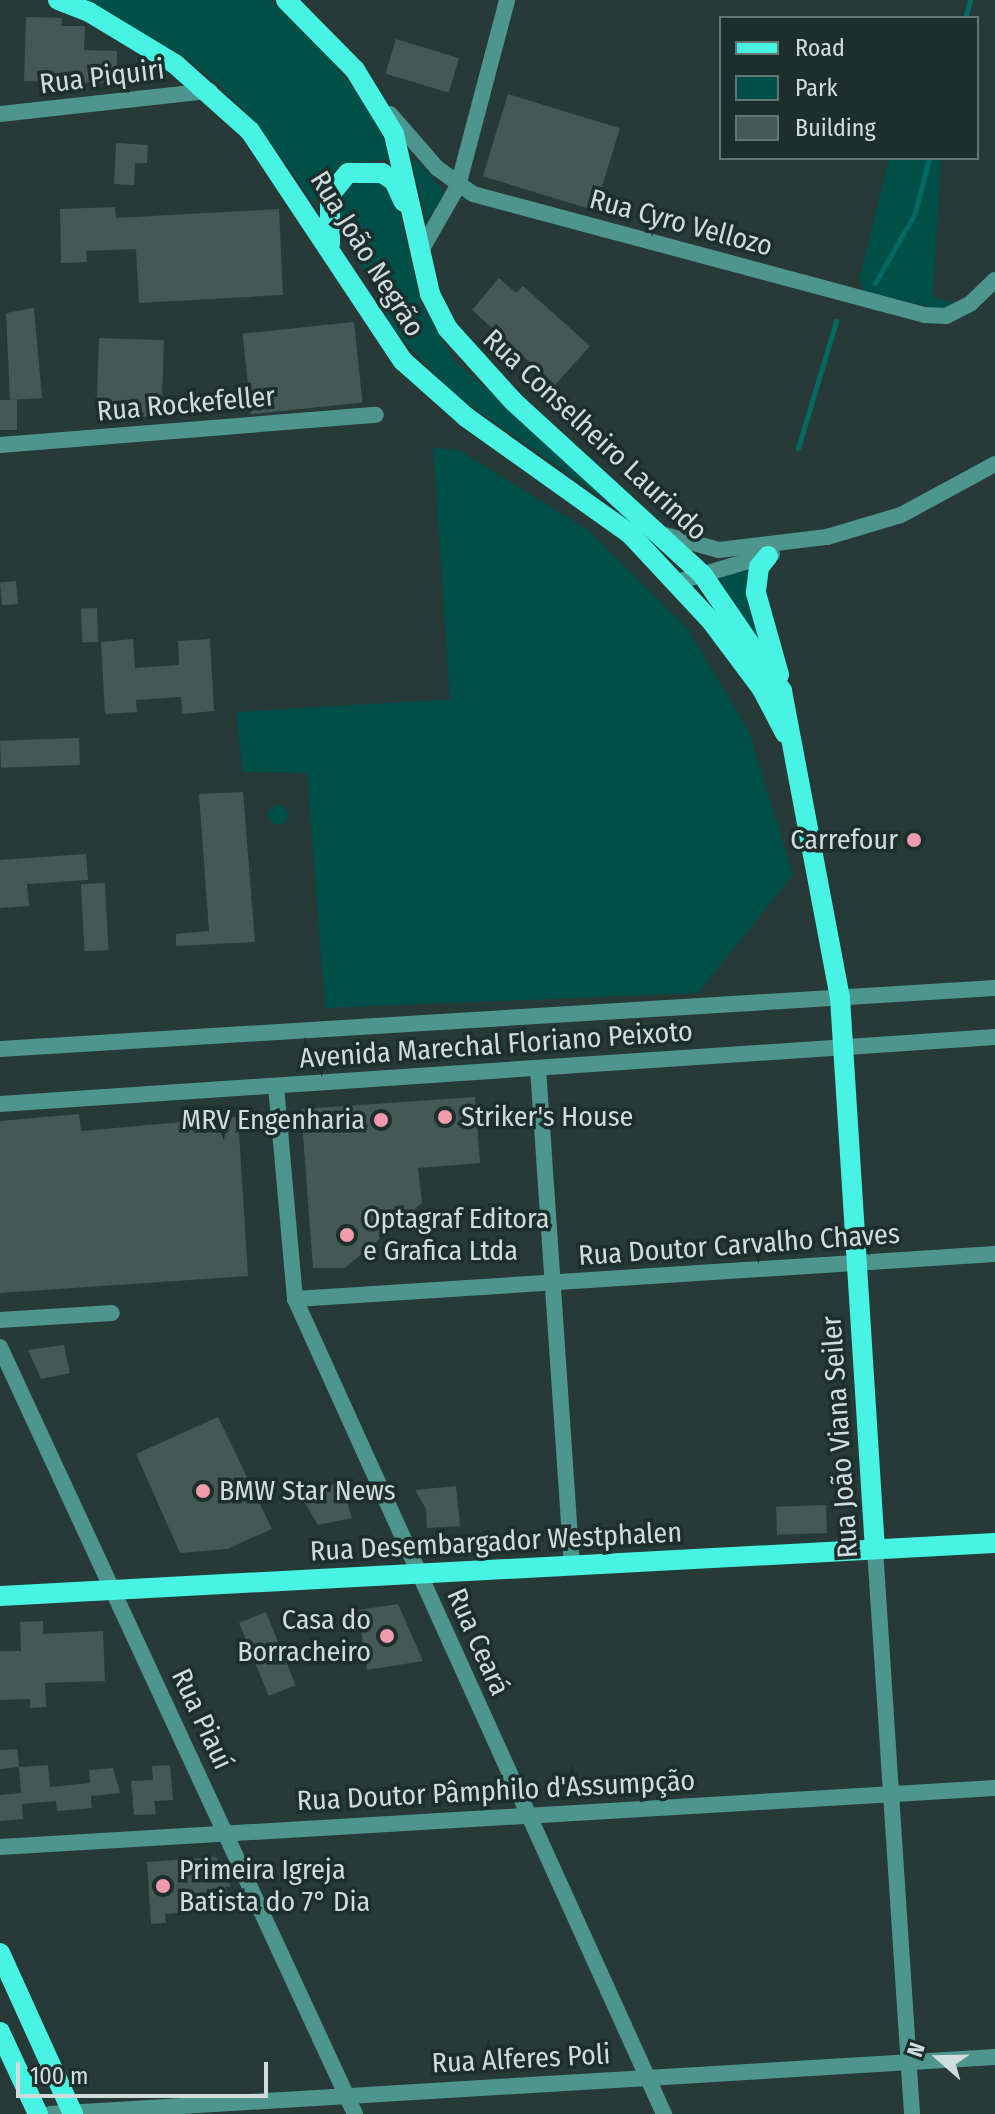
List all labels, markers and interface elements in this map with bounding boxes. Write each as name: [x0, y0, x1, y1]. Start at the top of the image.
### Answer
legend: [719, 16, 979, 160]
text: Road: [795, 34, 845, 62]
street label: Rua Piquiri: [38, 53, 166, 101]
text: Park: [795, 74, 838, 102]
text: Building: [795, 114, 876, 142]
street label: Rua João Negrão: [303, 165, 431, 343]
street label: Rua Cyro Vellozo: [586, 182, 776, 264]
street label: Rua Conselheiro Laurindo: [476, 322, 714, 548]
street label: Rua Rockefeller: [95, 379, 277, 429]
place label: Carrefour: [790, 823, 898, 857]
marker: Carrefour: [905, 831, 923, 849]
street label: Avenida Marechal Floriano Peixoto: [298, 1014, 694, 1076]
place label: Striker's House: [461, 1100, 633, 1134]
place label: MRV Engenharia: [181, 1103, 365, 1137]
marker: Striker's House: [436, 1108, 454, 1126]
marker: MRV Engenharia: [372, 1111, 390, 1129]
place label: Optagraf Editora e Grafica Ltda: [363, 1202, 550, 1268]
street label: Rua Doutor Carvalho Chaves: [577, 1217, 901, 1273]
marker: Optagraf Editora e Grafica Ltda: [338, 1226, 356, 1244]
street label: Rua João Viana Seiler: [815, 1315, 865, 1559]
place label: BMW Star News: [219, 1474, 396, 1508]
marker: BMW Star News: [194, 1482, 212, 1500]
street label: Rua Desembargador Westphalen: [309, 1515, 683, 1569]
street label: Rua Ceará: [440, 1583, 516, 1701]
place label: Casa do Borracheiro: [237, 1603, 371, 1669]
marker: Casa do Borracheiro: [378, 1627, 396, 1645]
street label: Rua Piauí: [164, 1663, 240, 1775]
street label: Rua Doutor Pâmphilo d'Assumpção: [296, 1764, 696, 1818]
place label: Primeira Igreja Batista do 7° Dia: [179, 1853, 370, 1919]
marker: Primeira Igreja Batista do 7° Dia: [154, 1877, 172, 1895]
north arrow: [899, 2018, 979, 2098]
street label: Rua Alferes Poli: [431, 2038, 611, 2080]
text: N: [901, 2039, 931, 2060]
scale bar: [20, 2046, 272, 2096]
text: 100 m: [30, 2062, 88, 2090]

